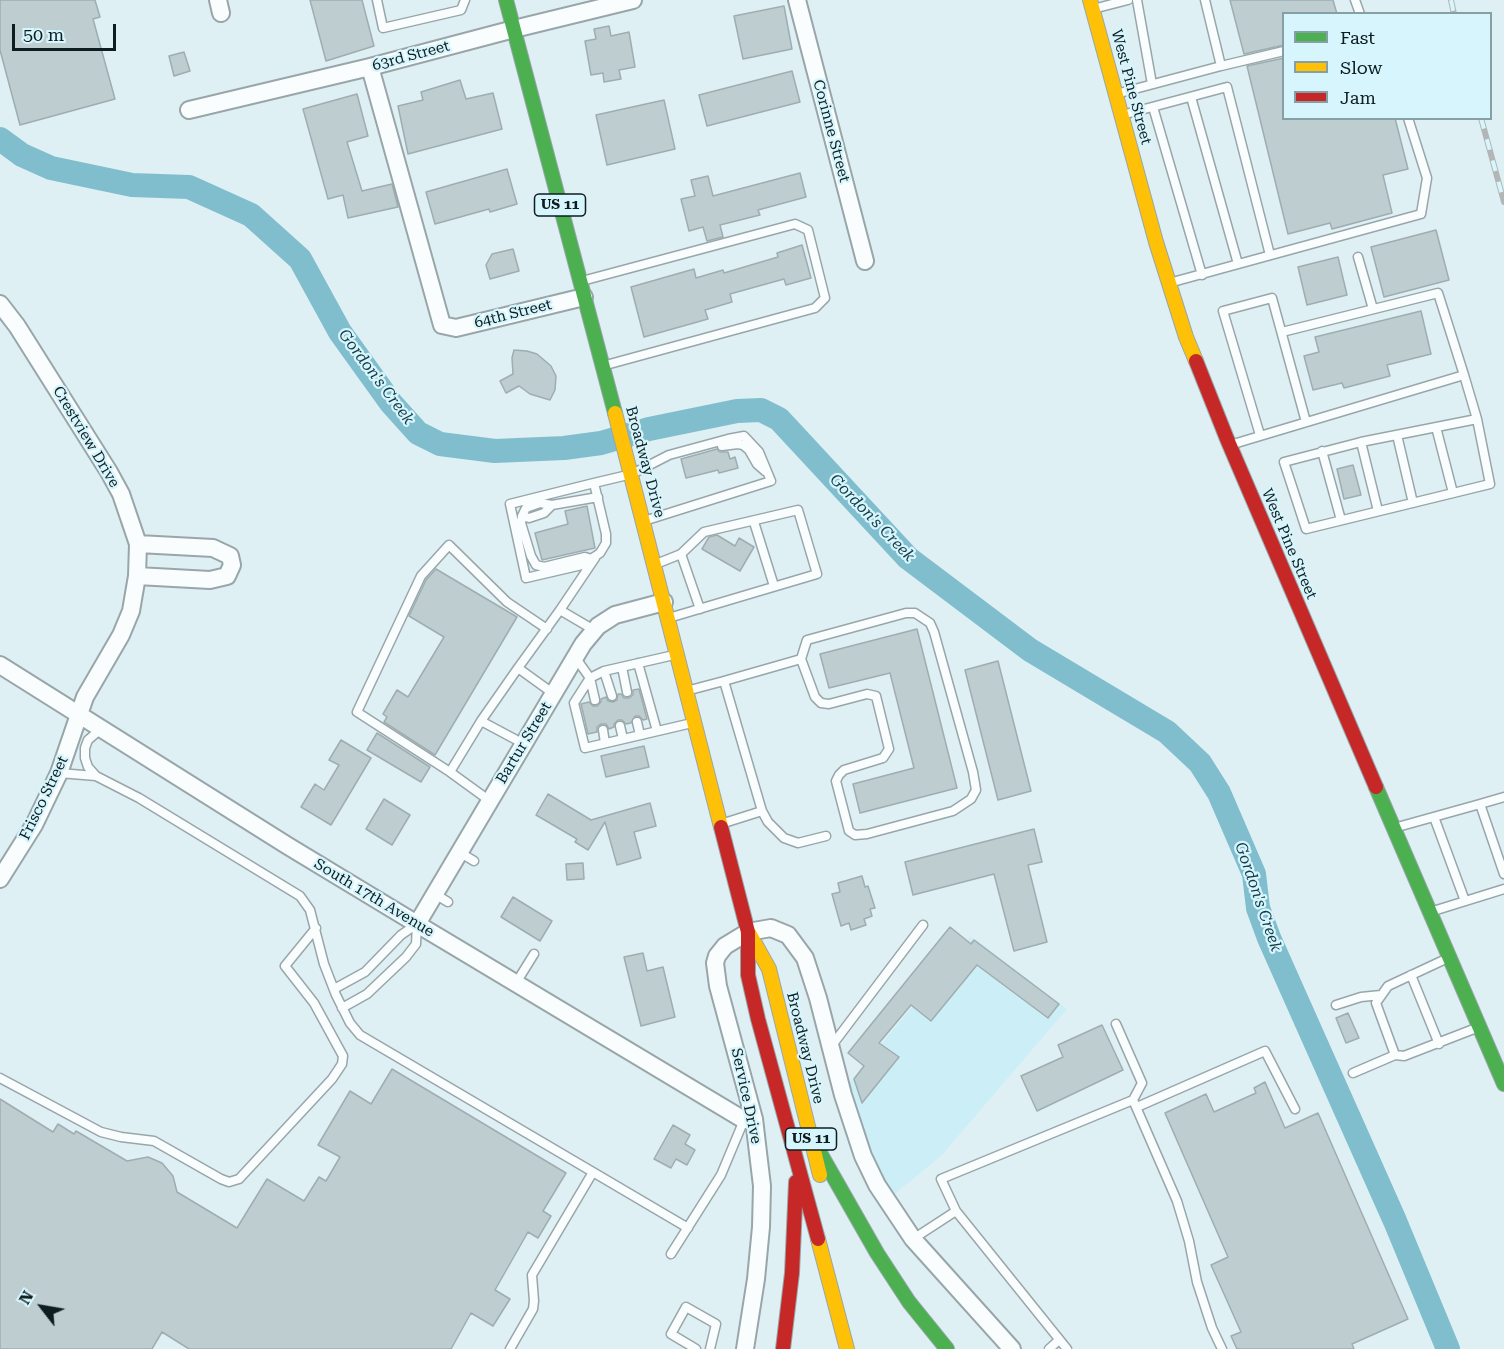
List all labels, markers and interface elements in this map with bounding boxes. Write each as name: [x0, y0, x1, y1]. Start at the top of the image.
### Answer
scale bar: [15, 12, 118, 50]
legend: [1282, 12, 1492, 120]
text: 50 m: [23, 24, 64, 45]
street label: West Pine Street: [1107, 27, 1155, 147]
text: Fast: [1340, 27, 1375, 48]
street label: 63rd Street: [370, 37, 452, 75]
text: Slow: [1340, 57, 1382, 78]
street label: Corinne Street: [809, 78, 853, 184]
text: Jam: [1340, 87, 1376, 108]
road number: US 11: [534, 194, 586, 216]
street label: 64th Street: [473, 296, 553, 332]
water label: Gordon's Creek: [334, 326, 418, 428]
street label: Crestview Drive: [49, 383, 123, 491]
street label: Broadway Drive: [621, 404, 669, 520]
water label: Gordon's Creek: [825, 470, 919, 566]
street label: West Pine Street: [1258, 486, 1320, 602]
street label: Bartur Street: [492, 699, 556, 787]
street label: Frisco Street: [16, 753, 72, 843]
water label: Gordon's Creek: [1230, 840, 1286, 954]
street label: South 17th Avenue: [311, 855, 437, 941]
street label: Broadway Drive: [782, 990, 828, 1106]
street label: Service Drive: [727, 1047, 765, 1145]
road number: US 11: [786, 1128, 836, 1150]
north arrow: [12, 1277, 72, 1337]
text: N: [15, 1287, 37, 1308]

